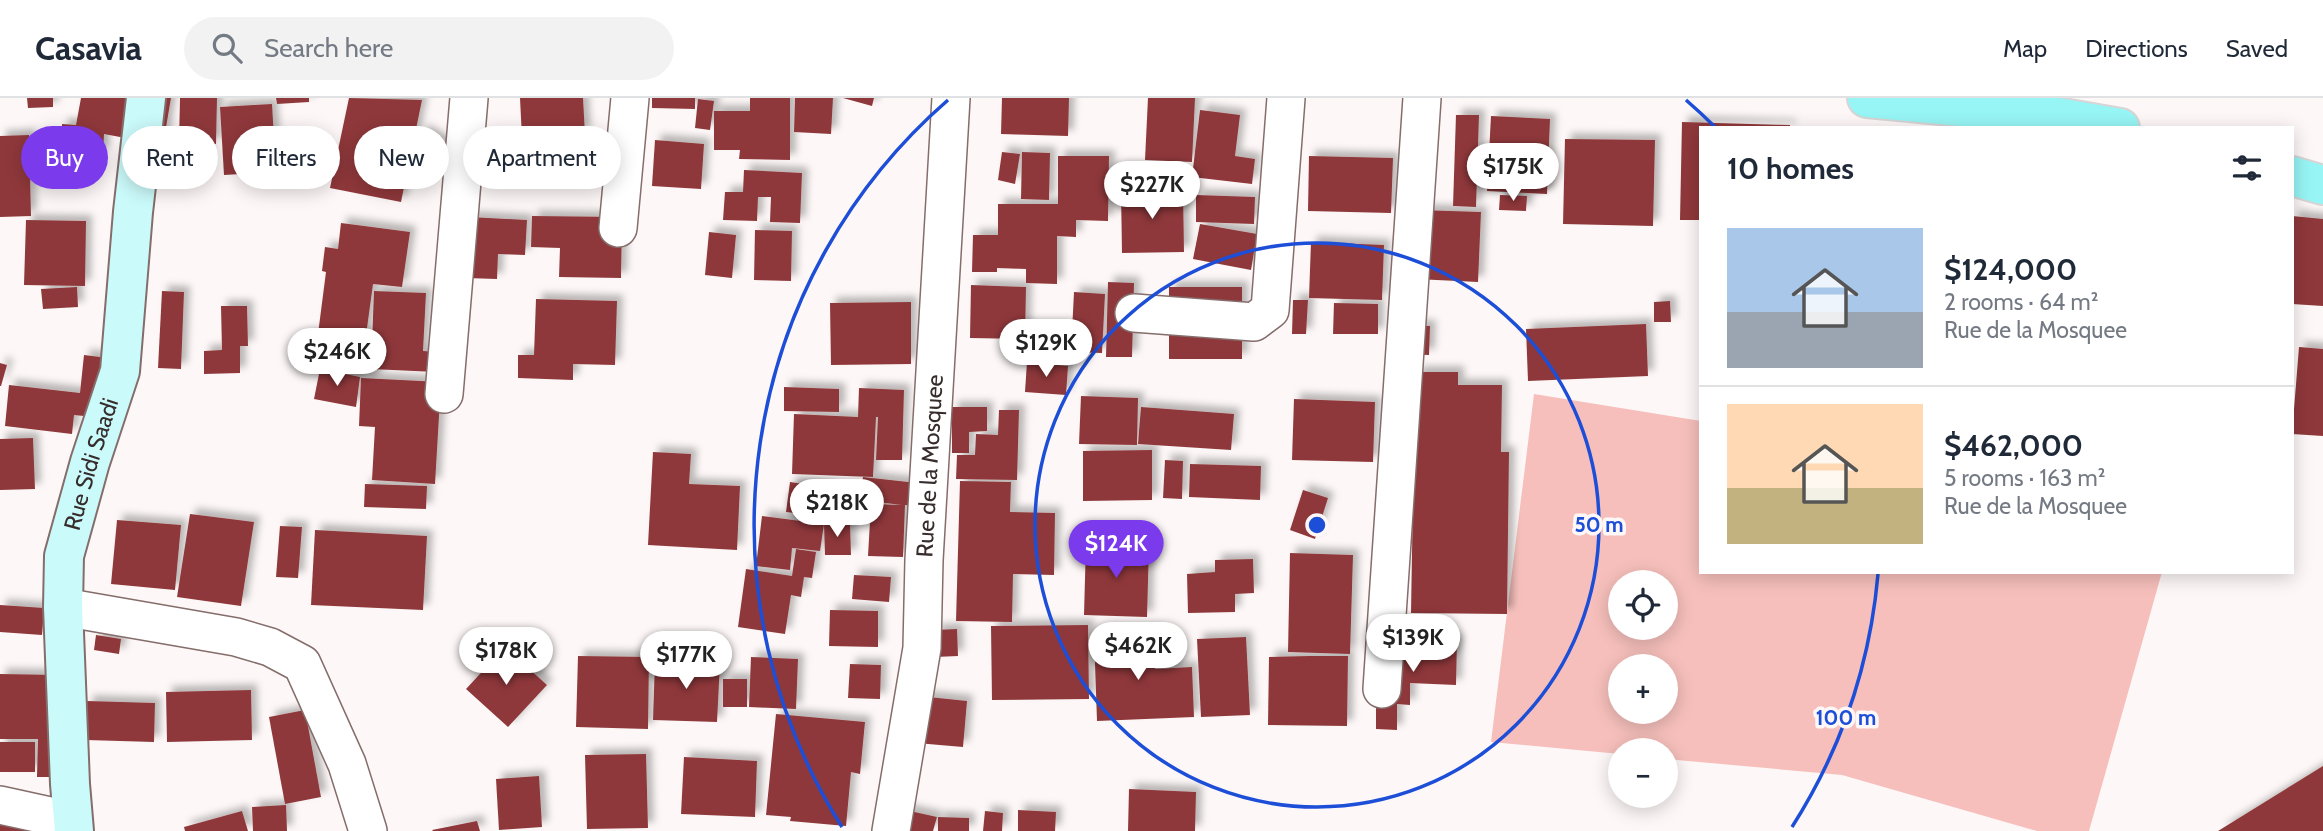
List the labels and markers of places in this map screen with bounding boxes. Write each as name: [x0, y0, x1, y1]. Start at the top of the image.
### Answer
pin: $175K: [1464, 144, 1562, 203]
pin: $227K: [1103, 162, 1201, 221]
pin: $129K: [997, 320, 1095, 379]
pin: $246K: [288, 328, 386, 388]
pin: $218K: [788, 480, 886, 539]
centre of rings: [1305, 513, 1329, 537]
pin: $124K: [1067, 520, 1165, 580]
pin: $139K: [1364, 614, 1462, 674]
pin: $462K: [1089, 622, 1187, 682]
pin: $178K: [457, 628, 555, 687]
pin: $177K: [637, 632, 735, 691]

